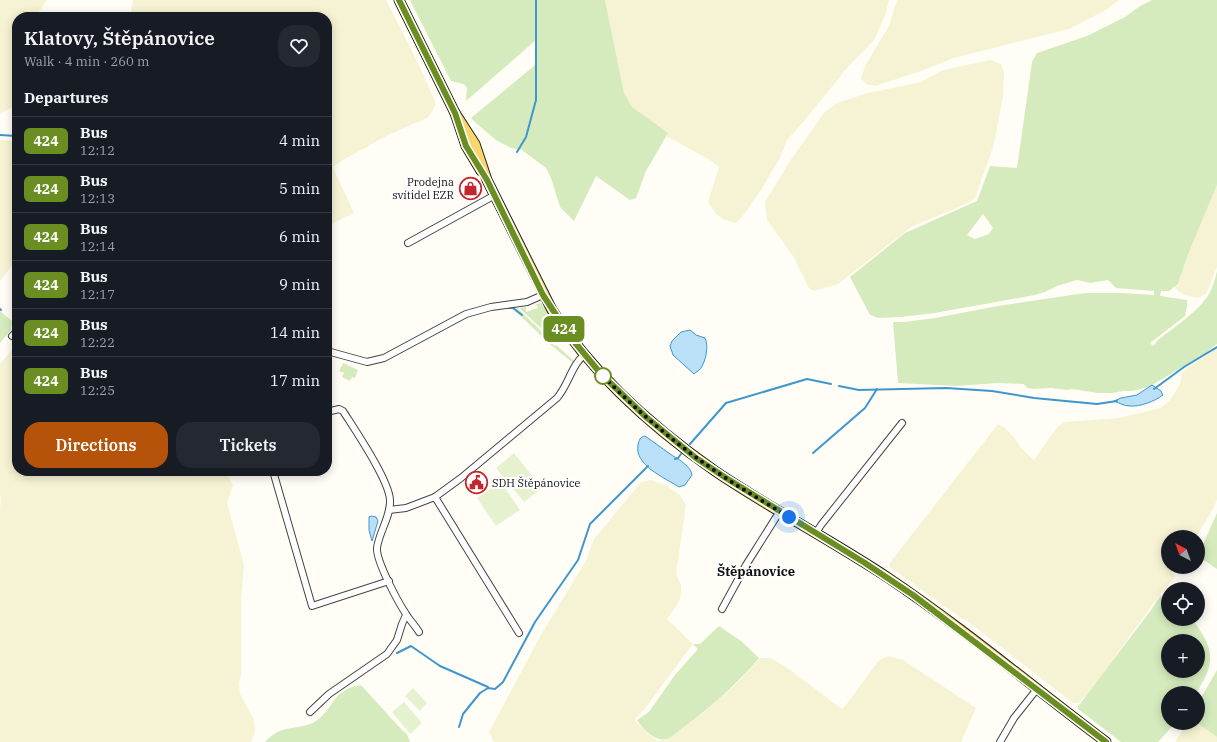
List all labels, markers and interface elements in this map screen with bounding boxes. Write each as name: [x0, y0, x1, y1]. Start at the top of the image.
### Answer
button: heart: [278, 25, 320, 67]
text: Klatovy, Štěpánovice: [24, 26, 215, 50]
text: Walk · 4 min · 260 m: [24, 53, 149, 70]
text: Departures: [24, 88, 108, 107]
text: Bus: [80, 123, 108, 142]
text: 4 min: [279, 131, 320, 150]
text: 424: [33, 132, 59, 150]
text: 12:12: [80, 142, 115, 159]
text: Bus: [80, 171, 108, 190]
place label: Prodejna svítidel EZR: [392, 175, 455, 202]
shop icon: Prodejna svítidel EZR: [457, 175, 483, 201]
text: 5 min: [279, 179, 320, 198]
text: 424: [33, 180, 59, 198]
text: 12:13: [80, 190, 115, 207]
text: Bus: [80, 219, 108, 238]
text: 6 min: [279, 227, 320, 246]
text: 424: [33, 228, 59, 246]
text: 12:14: [80, 238, 115, 255]
text: Bus: [80, 267, 108, 286]
text: 9 min: [279, 275, 320, 294]
text: 424: [33, 276, 59, 294]
text: 12:17: [80, 286, 115, 303]
text: Bus: [80, 315, 108, 334]
line badge: 424: [541, 316, 587, 342]
text: 424: [551, 320, 577, 338]
text: 14 min: [270, 323, 320, 342]
text: 424: [33, 324, 59, 342]
text: 12:22: [80, 334, 115, 351]
text: Bus: [80, 363, 108, 382]
unlabelled marker: [594, 367, 612, 385]
text: 17 min: [270, 371, 320, 390]
text: 424: [33, 372, 59, 390]
text: 12:25: [80, 382, 115, 399]
button: Directions: [24, 422, 168, 468]
button: Tickets: [176, 422, 320, 468]
public building icon: SDH Štěpánovice: [463, 470, 489, 496]
place label: SDH Štěpánovice: [492, 476, 581, 490]
your location: [779, 507, 799, 527]
north arrow: [1161, 530, 1205, 574]
map controls: [1161, 530, 1205, 730]
district label: Štěpánovice: [717, 563, 795, 580]
button: locate: [1161, 582, 1205, 626]
button: +: [1161, 634, 1205, 678]
button: −: [1161, 686, 1205, 730]

